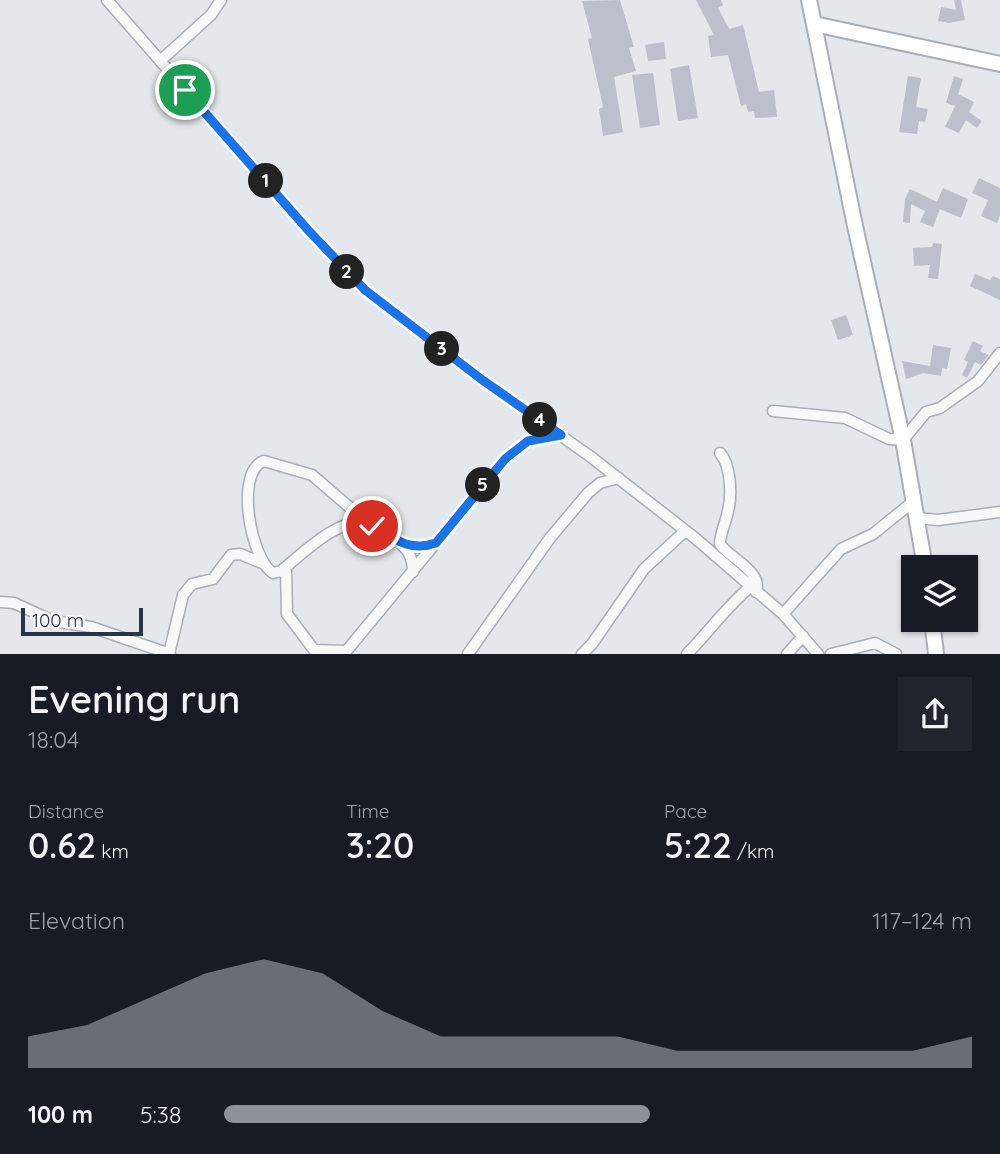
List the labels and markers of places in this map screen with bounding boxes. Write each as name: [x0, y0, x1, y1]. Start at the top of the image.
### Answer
pin: [155, 60, 215, 120]
pin: 1: [248, 164, 284, 198]
pin: 2: [330, 254, 364, 290]
pin: 3: [424, 332, 460, 366]
pin: 4: [522, 402, 558, 438]
pin: 5: [466, 468, 500, 503]
pin: [342, 496, 402, 556]

